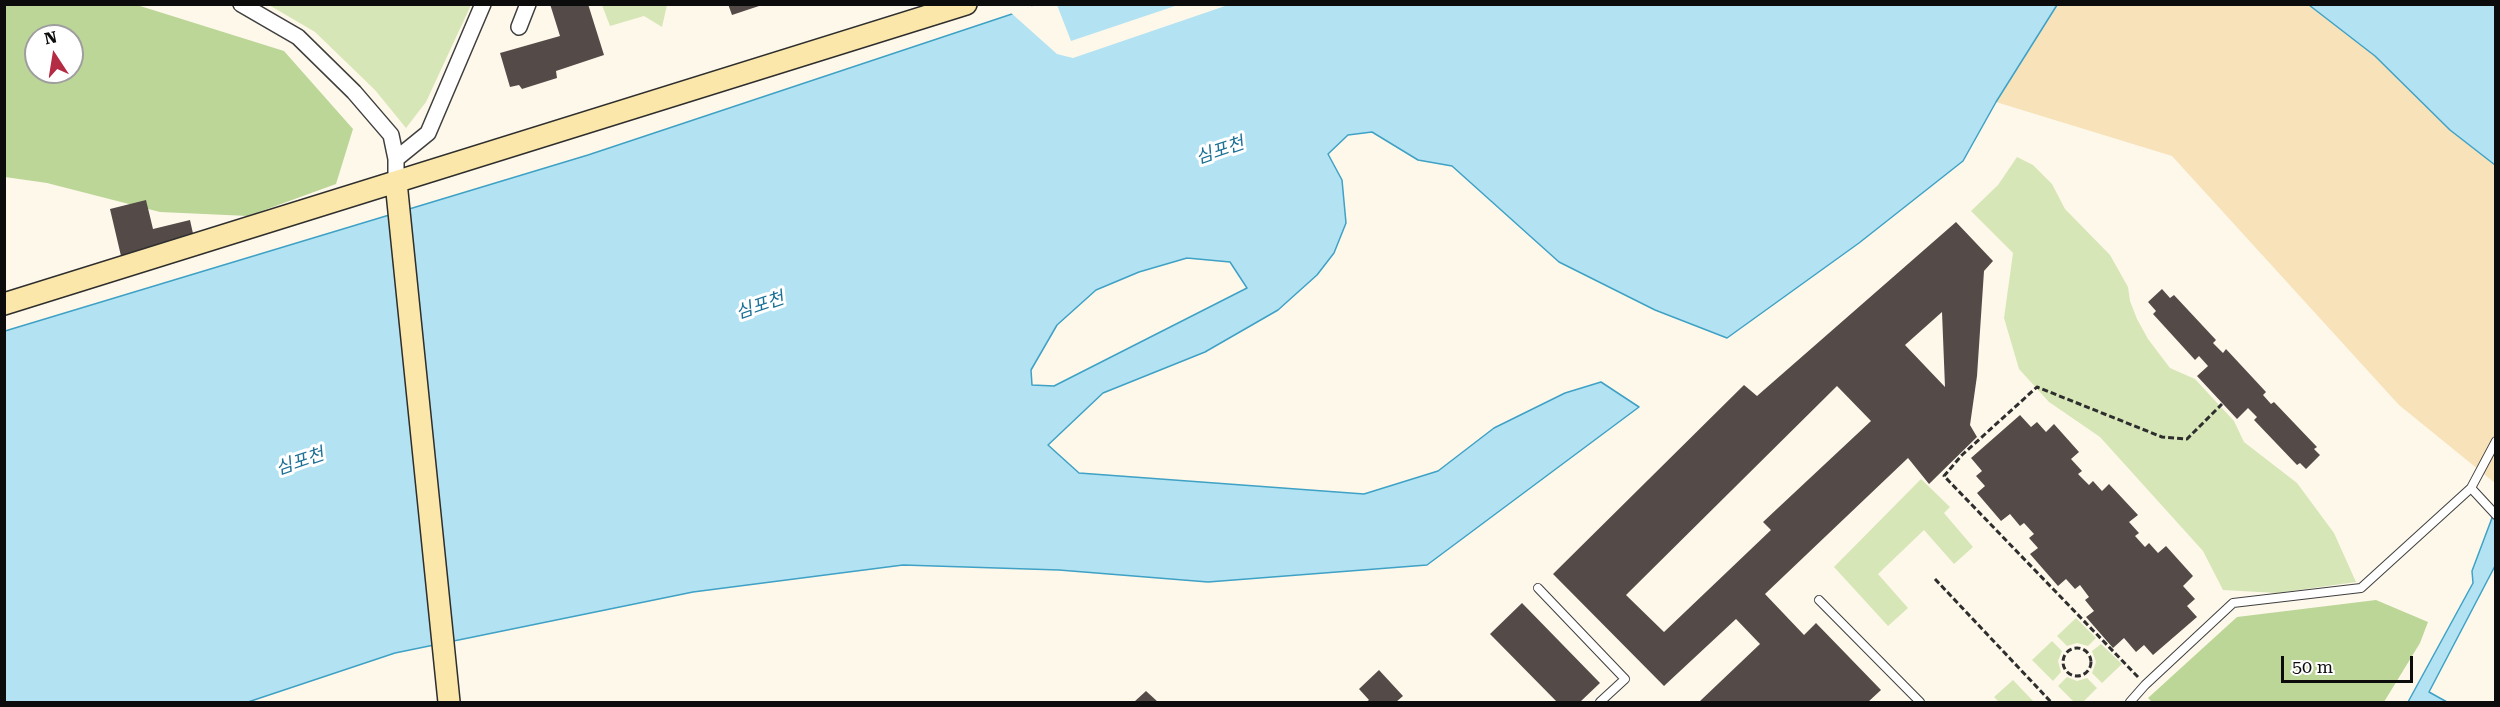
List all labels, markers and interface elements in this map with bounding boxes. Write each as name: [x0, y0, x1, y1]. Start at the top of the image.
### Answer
north arrow: [24, 24, 84, 84]
text: N: [43, 27, 59, 48]
water label: 심포천: [1193, 133, 1247, 169]
water label: 심포천: [733, 288, 787, 324]
water label: 심포천: [273, 444, 327, 480]
scale bar: [2284, 644, 2416, 682]
text: 50 m: [2292, 656, 2333, 677]

